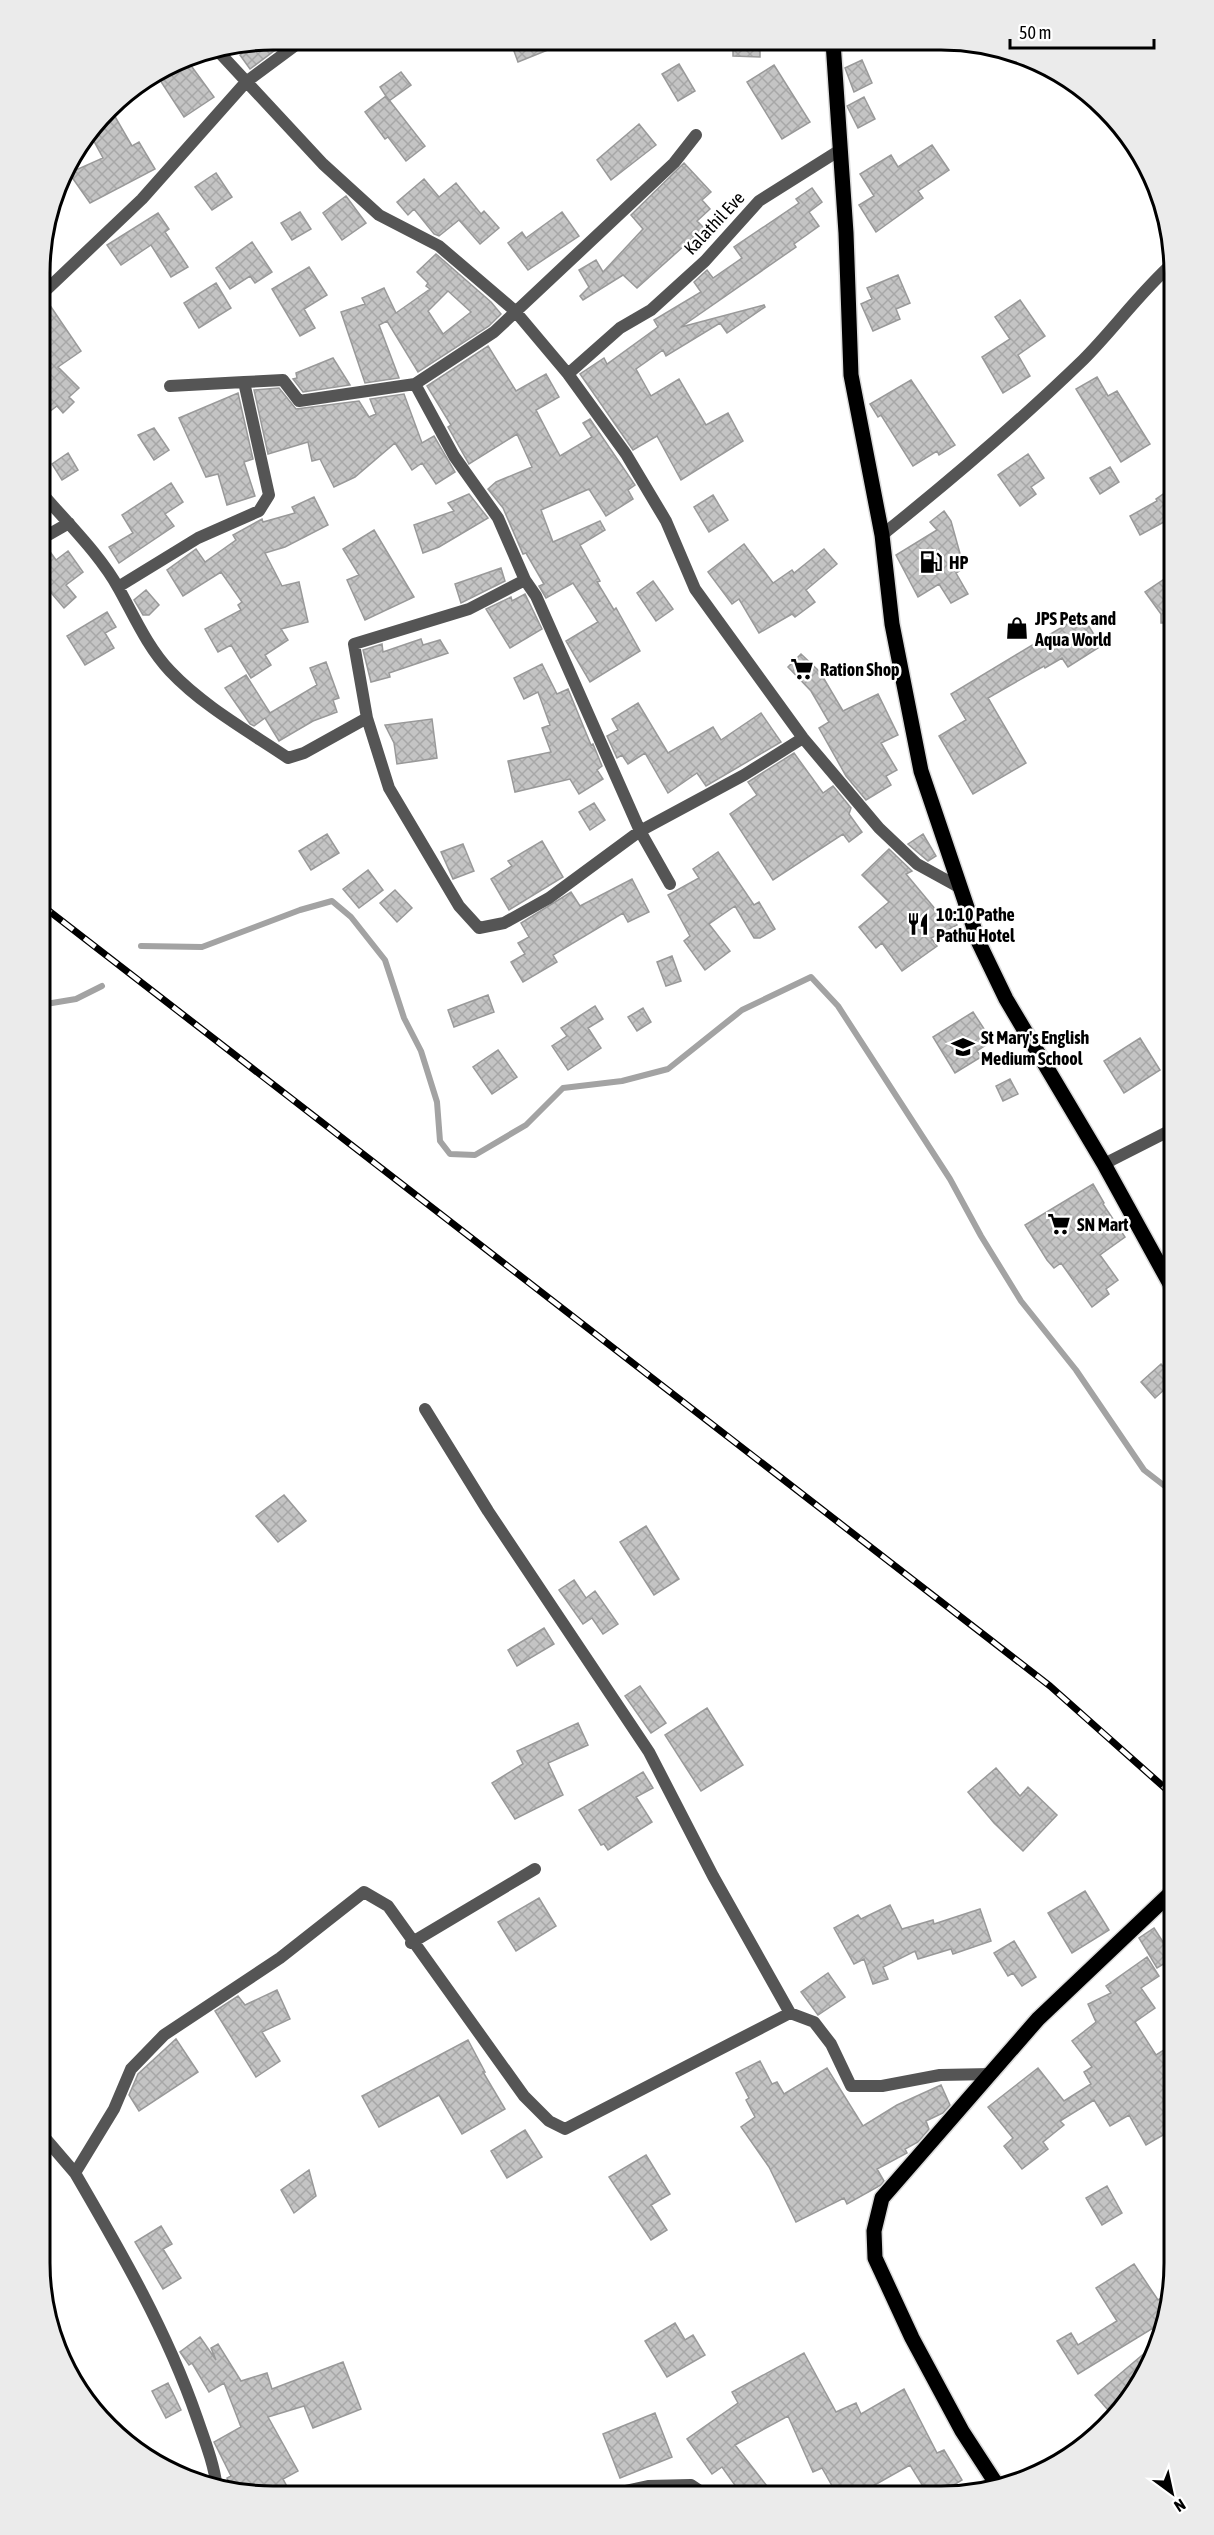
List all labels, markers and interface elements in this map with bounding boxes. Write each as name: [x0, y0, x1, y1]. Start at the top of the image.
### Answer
scale bar: [1010, 12, 1154, 50]
text: 50 m: [1019, 22, 1051, 43]
street label: Kalathil Eve: [680, 187, 748, 259]
fuel station icon: HP: [918, 549, 944, 575]
place label: HP: [949, 552, 968, 573]
place label: JPS Pets and Aqua World: [1034, 608, 1116, 650]
shop icon: JPS Pets and Aqua World: [1004, 615, 1030, 641]
supermarket icon: Ration Shop: [789, 656, 815, 682]
place label: Ration Shop: [820, 659, 900, 680]
place label: 10:10 Pathe Pathu Hotel: [936, 904, 1015, 946]
restaurant icon: 10:10 Pathe Pathu Hotel: [905, 911, 931, 937]
place label: St Mary's English Medium School: [981, 1027, 1090, 1069]
school or university icon: St Mary's English Medium School: [950, 1034, 976, 1060]
supermarket icon: SN Mart: [1046, 1211, 1072, 1237]
place label: SN Mart: [1077, 1214, 1129, 1235]
north arrow: [1142, 2463, 1202, 2523]
text: N: [1171, 2495, 1189, 2516]

